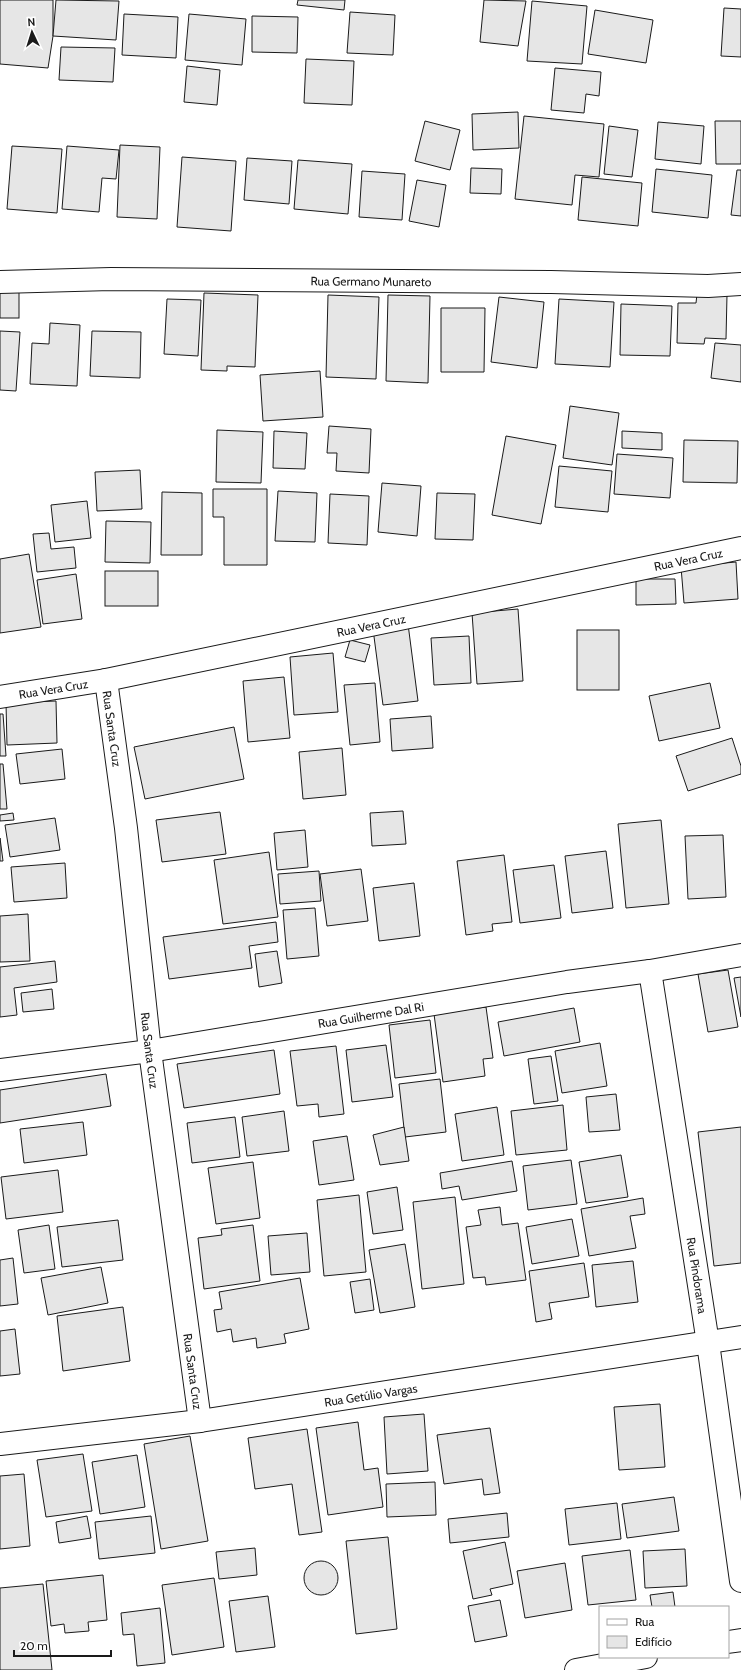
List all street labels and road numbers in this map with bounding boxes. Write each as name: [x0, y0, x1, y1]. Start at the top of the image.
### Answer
street label: Rua Germano Munareto: [310, 273, 432, 289]
street label: Rua Vera Cruz: [652, 544, 724, 573]
street label: Rua Vera Cruz: [335, 610, 407, 639]
street label: Rua Vera Cruz: [18, 675, 89, 701]
street label: Rua Santa Cruz: [100, 689, 125, 768]
street label: Rua Guilherme Dal Ri: [317, 998, 425, 1031]
street label: Rua Santa Cruz: [138, 1011, 163, 1090]
street label: Rua Pindorama: [684, 1236, 711, 1315]
street label: Rua Santa Cruz: [181, 1332, 206, 1411]
street label: Rua Getúlio Vargas: [323, 1380, 418, 1409]

